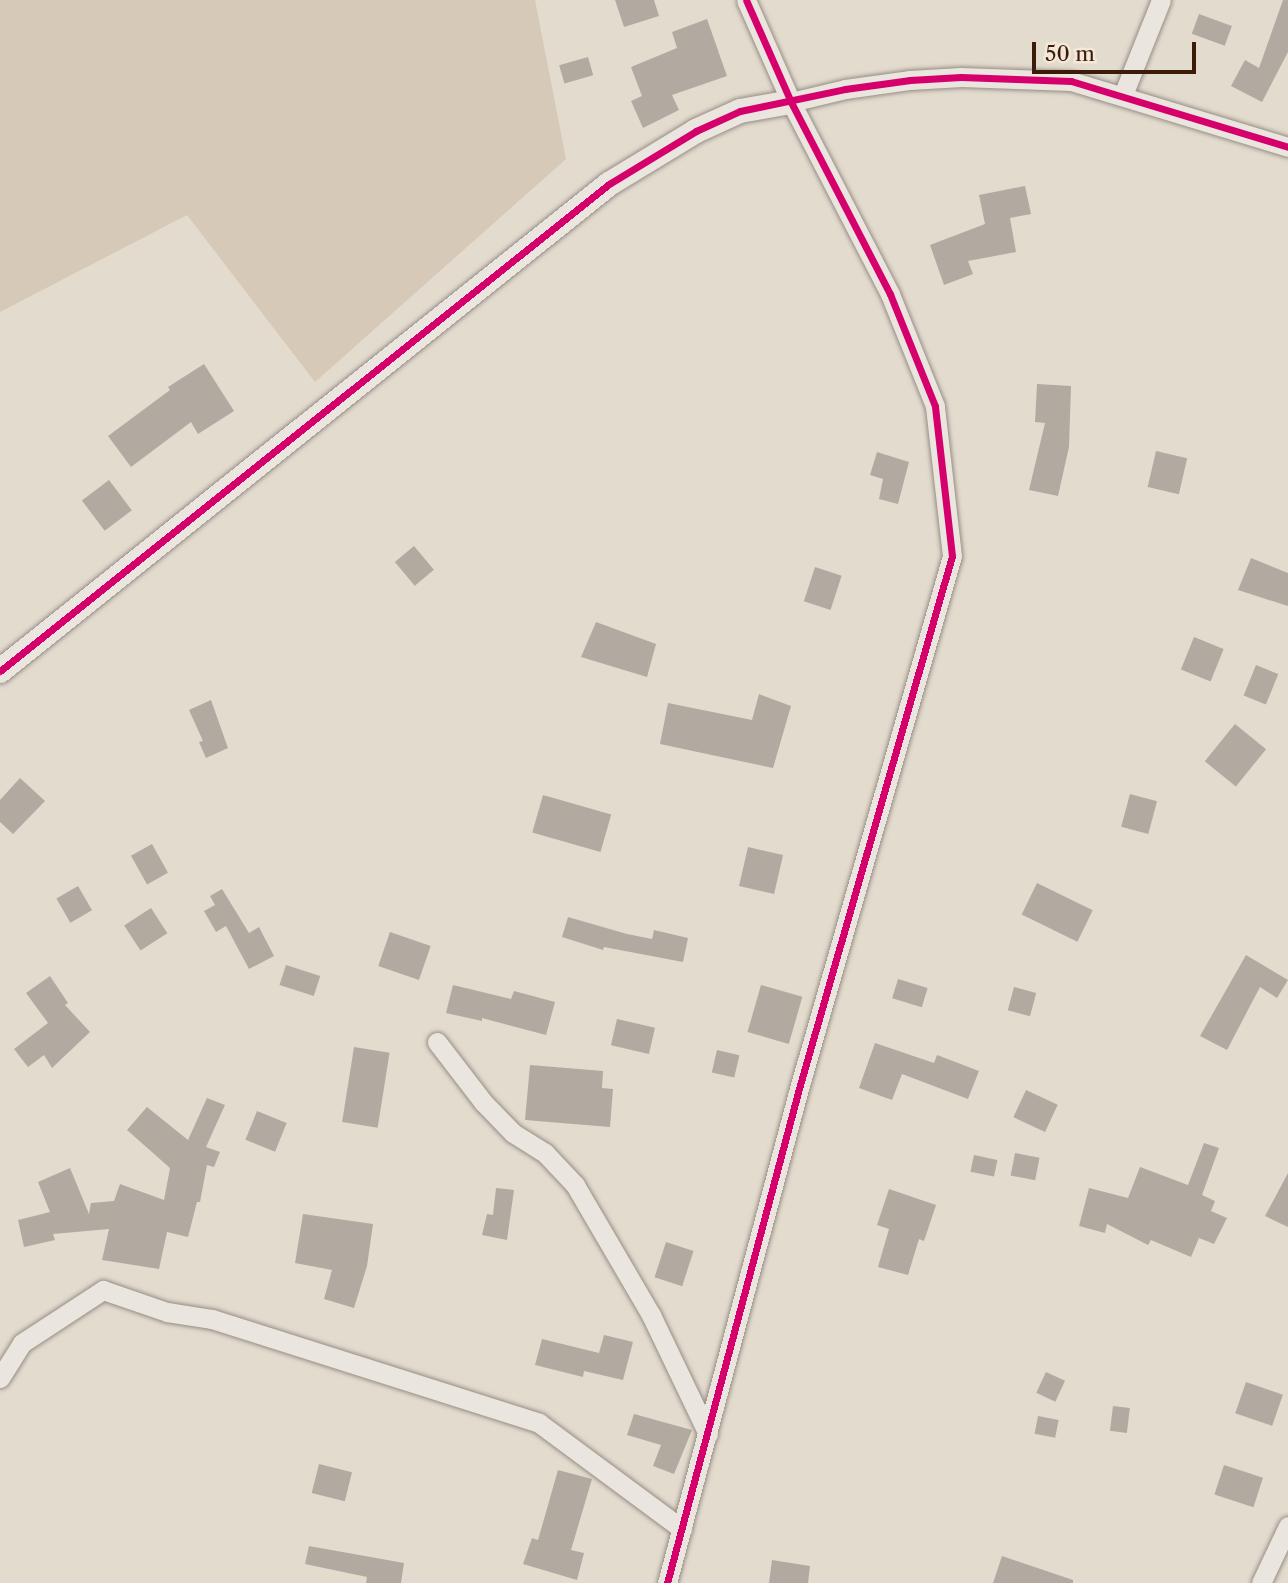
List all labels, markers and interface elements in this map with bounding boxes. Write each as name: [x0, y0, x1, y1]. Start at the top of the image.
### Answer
scale bar: [1036, 28, 1200, 72]
text: 50 m: [1045, 41, 1095, 66]

